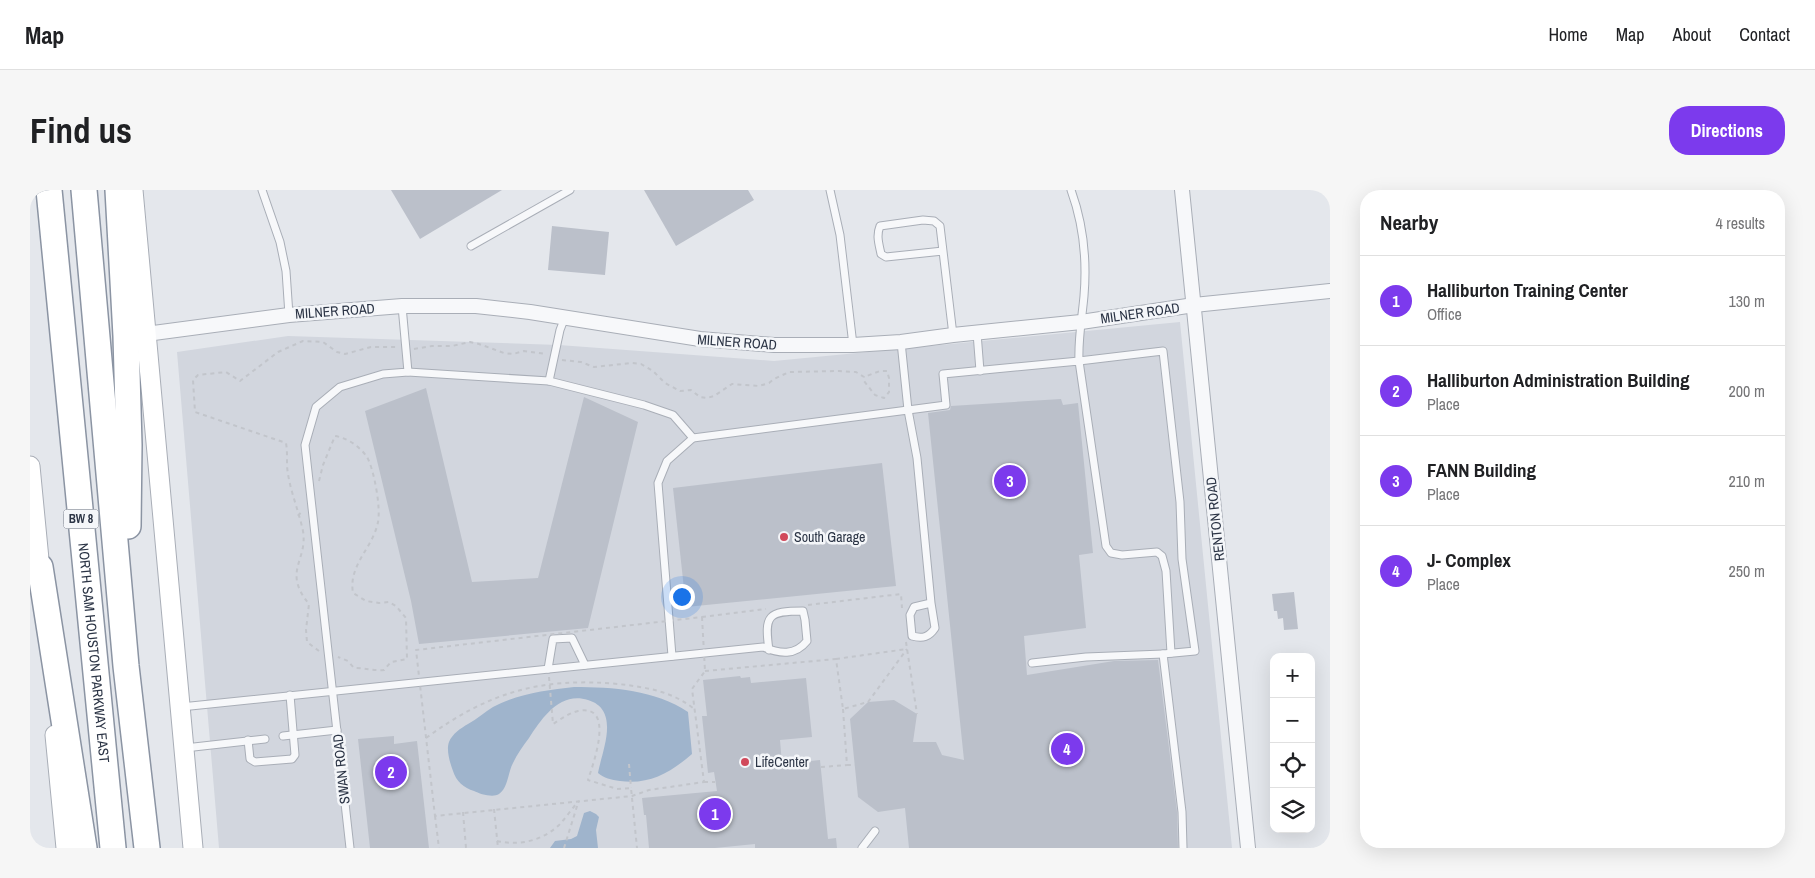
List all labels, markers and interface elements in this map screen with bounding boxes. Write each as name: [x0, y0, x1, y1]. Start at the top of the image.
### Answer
text: Map: [25, 19, 64, 51]
text: Home: [1548, 22, 1588, 47]
text: Map: [1616, 22, 1645, 47]
text: About: [1673, 22, 1711, 47]
text: Contact: [1739, 22, 1790, 47]
button: Directions: [1669, 106, 1785, 155]
text: Find us: [30, 107, 132, 154]
text: Nearby: [1380, 208, 1438, 237]
text: 4 results: [1715, 212, 1765, 234]
text: Halliburton Training Center: [1427, 277, 1628, 303]
text: 1: [1392, 290, 1400, 312]
text: 130 m: [1729, 290, 1765, 312]
street label: MILNER ROAD: [295, 299, 375, 323]
street label: MILNER ROAD: [1099, 299, 1181, 327]
text: Office: [1427, 303, 1462, 325]
street label: MILNER ROAD: [697, 330, 777, 354]
text: Halliburton Administration Building: [1427, 367, 1690, 393]
text: 2: [1392, 380, 1400, 402]
text: 200 m: [1729, 380, 1765, 402]
text: Place: [1427, 393, 1460, 415]
text: FANN Building: [1427, 457, 1536, 483]
pin: 3: [994, 462, 1026, 500]
text: 3: [1392, 470, 1400, 492]
text: 210 m: [1729, 470, 1765, 492]
street label: RENTON ROAD: [1202, 476, 1228, 562]
text: Place: [1427, 483, 1460, 505]
road number: BW 8: [64, 510, 98, 528]
place label: South Garage: [794, 528, 865, 546]
marker: South Garage: [778, 531, 790, 543]
street label: NORTH SAM HOUSTON PARKWAY EAST: [74, 542, 114, 764]
text: J- Complex: [1427, 547, 1511, 573]
text: 4: [1392, 560, 1400, 582]
text: 250 m: [1729, 560, 1765, 582]
text: Place: [1427, 573, 1460, 595]
your location: [669, 584, 695, 610]
map controls: [1270, 653, 1315, 833]
button: +: [1270, 653, 1315, 698]
button: −: [1270, 698, 1315, 743]
pin: 4: [1051, 730, 1083, 768]
street label: SWAN ROAD: [328, 733, 354, 805]
button: locate: [1270, 743, 1315, 788]
pin: 2: [375, 753, 407, 791]
place label: LifeCenter: [755, 753, 809, 771]
marker: LifeCenter: [739, 756, 751, 768]
button: layers: [1270, 788, 1315, 833]
pin: 1: [699, 795, 731, 833]

